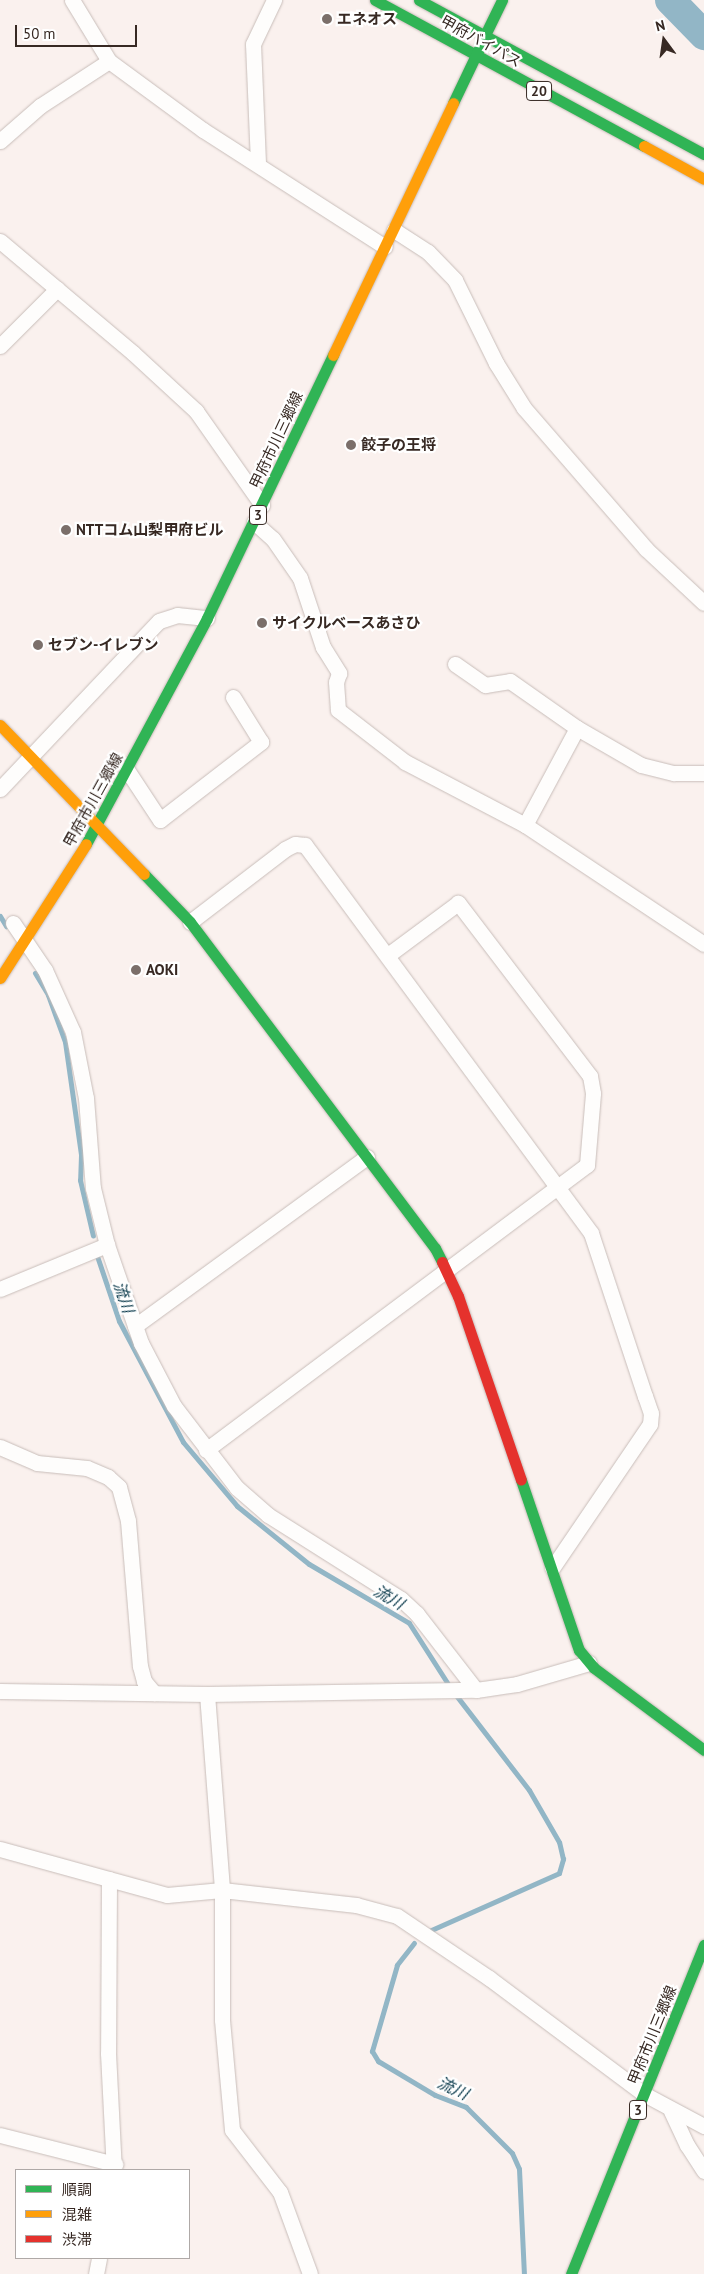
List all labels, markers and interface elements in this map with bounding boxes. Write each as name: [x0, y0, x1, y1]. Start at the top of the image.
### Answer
place label: エネオス: [337, 10, 397, 28]
street label: 甲府バイパス: [437, 11, 525, 71]
marker: エネオス: [321, 13, 333, 25]
scale bar: [18, 15, 140, 47]
north arrow: [639, 15, 689, 65]
text: N: [654, 16, 667, 35]
text: 50 m: [23, 24, 56, 43]
road number: 20: [525, 80, 553, 102]
street label: 甲府市川三郷線: [246, 389, 306, 491]
place label: 餃子の王将: [361, 436, 436, 454]
marker: 餃子の王将: [345, 439, 357, 451]
road number: 3: [248, 504, 268, 526]
place label: NTTコム山梨甲府ビル: [76, 521, 223, 539]
marker: NTTコム山梨甲府ビル: [60, 524, 72, 536]
place label: サイクルベースあさひ: [272, 614, 422, 632]
marker: サイクルベースあさひ: [256, 617, 268, 629]
place label: セブン-イレブン: [48, 636, 158, 654]
marker: セブン-イレブン: [32, 639, 44, 651]
street label: 甲府市川三郷線: [60, 750, 126, 850]
place label: AOKI: [146, 961, 178, 979]
marker: AOKI: [130, 964, 142, 976]
water label: 流川: [110, 1279, 138, 1315]
water label: 流川: [370, 1581, 408, 1613]
street label: 甲府市川三郷線: [624, 1983, 680, 2087]
water label: 流川: [434, 2073, 472, 2103]
road number: 3: [628, 2098, 648, 2122]
legend: [15, 2169, 190, 2259]
text: 順調: [62, 2180, 92, 2199]
text: 混雑: [62, 2205, 92, 2224]
text: 渋滞: [62, 2230, 92, 2249]

